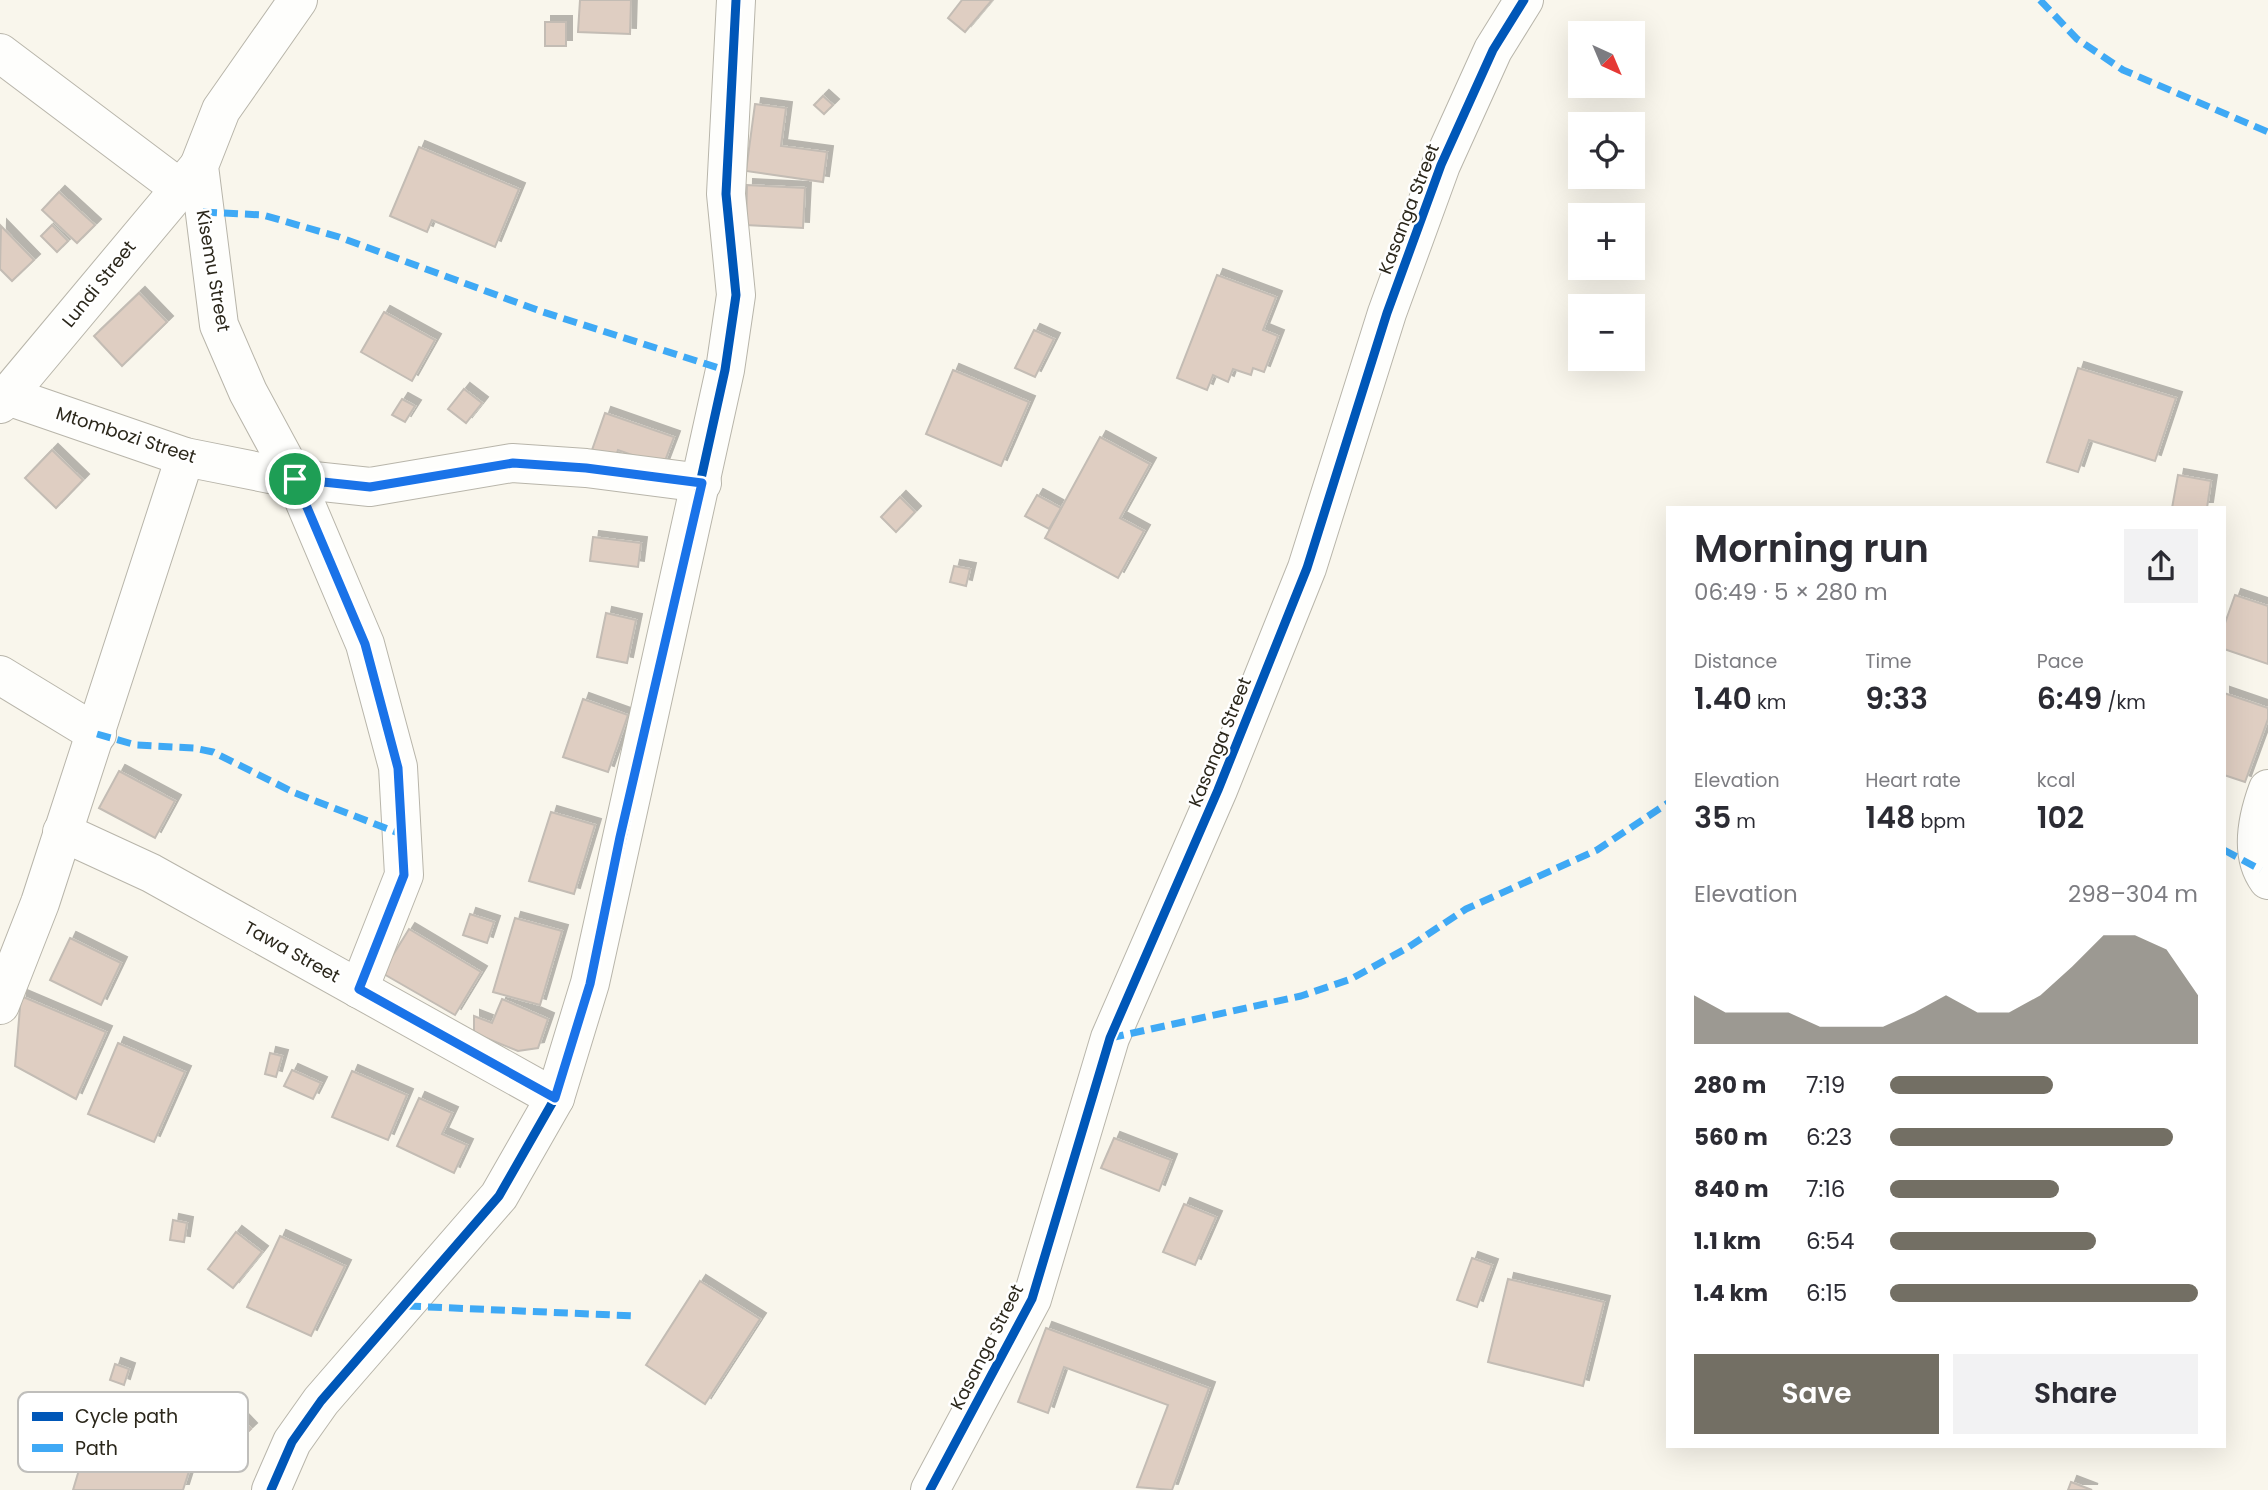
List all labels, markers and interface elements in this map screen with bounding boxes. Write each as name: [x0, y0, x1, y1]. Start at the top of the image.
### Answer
north arrow: [1568, 21, 1645, 98]
map controls: [1568, 21, 1645, 371]
button: locate: [1568, 112, 1645, 189]
street label: Kasanga Street: [1372, 140, 1445, 278]
button: +: [1568, 203, 1645, 280]
street label: Kisemu Street: [190, 208, 237, 334]
street label: Lundi Street: [56, 235, 141, 332]
button: −: [1568, 294, 1645, 371]
street label: Mtombozi Street: [53, 400, 199, 469]
pin: [265, 449, 325, 509]
icon: arrive: [276, 460, 314, 498]
text: Morning run: [1694, 522, 1929, 575]
button: share: [2124, 529, 2198, 603]
text: 06:49 · 5 × 280 m: [1694, 576, 1888, 608]
text: Distance: [1694, 648, 1777, 675]
text: Time: [1865, 648, 1912, 675]
text: Pace: [2037, 648, 2084, 675]
street label: Kasanga Street: [1182, 673, 1257, 810]
text: 1.40: [1694, 677, 1752, 720]
text: 9:33: [1865, 677, 1928, 720]
text: 6:49: [2037, 677, 2102, 720]
text: km: [1752, 689, 1786, 716]
text: /km: [2102, 689, 2146, 716]
text: Elevation: [1694, 767, 1780, 794]
text: Heart rate: [1865, 767, 1961, 794]
text: kcal: [2037, 767, 2076, 794]
text: 35: [1694, 796, 1731, 839]
text: 148: [1865, 796, 1915, 839]
text: 102: [2037, 796, 2084, 839]
text: m: [1731, 808, 1756, 835]
text: bpm: [1915, 808, 1966, 835]
text: Elevation: [1694, 878, 1798, 910]
text: 298–304 m: [2068, 878, 2198, 910]
street label: Tawa Street: [240, 915, 345, 988]
text: 280 m: [1694, 1069, 1766, 1101]
text: 7:19: [1806, 1069, 1845, 1101]
text: 560 m: [1694, 1121, 1768, 1153]
text: 6:23: [1806, 1121, 1852, 1153]
text: 840 m: [1694, 1173, 1769, 1205]
text: 7:16: [1806, 1173, 1845, 1205]
text: 1.1 km: [1694, 1225, 1761, 1257]
text: 6:54: [1806, 1225, 1854, 1257]
text: 1.4 km: [1694, 1277, 1768, 1309]
text: 6:15: [1806, 1277, 1847, 1309]
street label: Kasanga Street: [944, 1280, 1029, 1414]
button: Save: [1694, 1354, 1939, 1434]
button: Share: [1953, 1354, 2198, 1434]
legend: [18, 1392, 248, 1472]
text: Cycle path: [75, 1403, 178, 1430]
text: Path: [75, 1435, 118, 1462]

